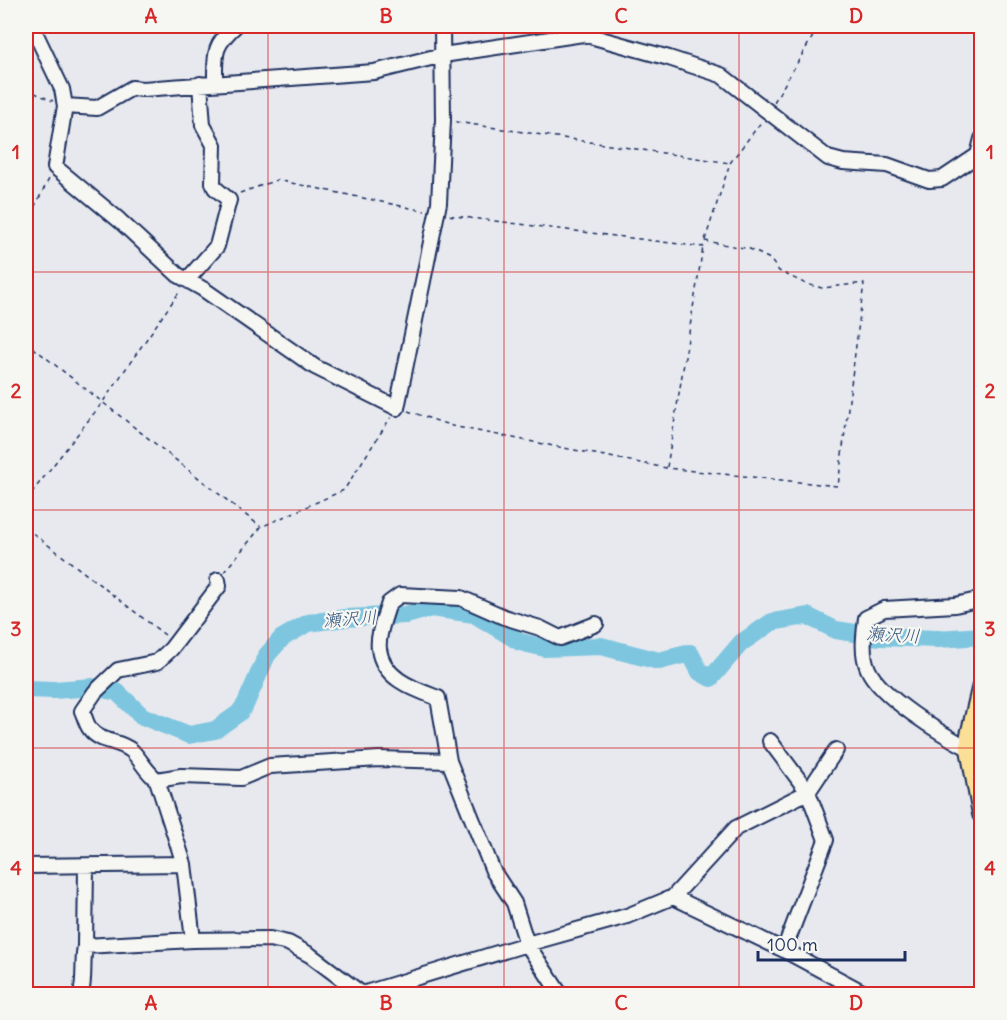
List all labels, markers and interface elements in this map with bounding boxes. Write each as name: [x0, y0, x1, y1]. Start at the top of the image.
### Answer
text: A: [145, 3, 158, 28]
text: B: [379, 3, 393, 28]
text: C: [614, 3, 628, 28]
text: D: [849, 3, 863, 28]
text: 1: [12, 139, 20, 164]
text: 1: [986, 139, 994, 164]
text: 2: [11, 378, 22, 403]
text: 2: [985, 378, 996, 403]
water label: 瀬沢川: [322, 605, 378, 632]
text: 3: [10, 616, 22, 641]
text: 3: [984, 616, 996, 641]
water label: 瀬沢川: [865, 622, 921, 647]
text: 4: [10, 855, 22, 880]
text: 4: [984, 855, 996, 880]
scale bar: [758, 924, 905, 962]
text: 100 m: [767, 933, 818, 956]
text: A: [145, 990, 158, 1015]
text: B: [379, 990, 393, 1015]
text: C: [614, 990, 628, 1015]
text: D: [849, 990, 863, 1015]

